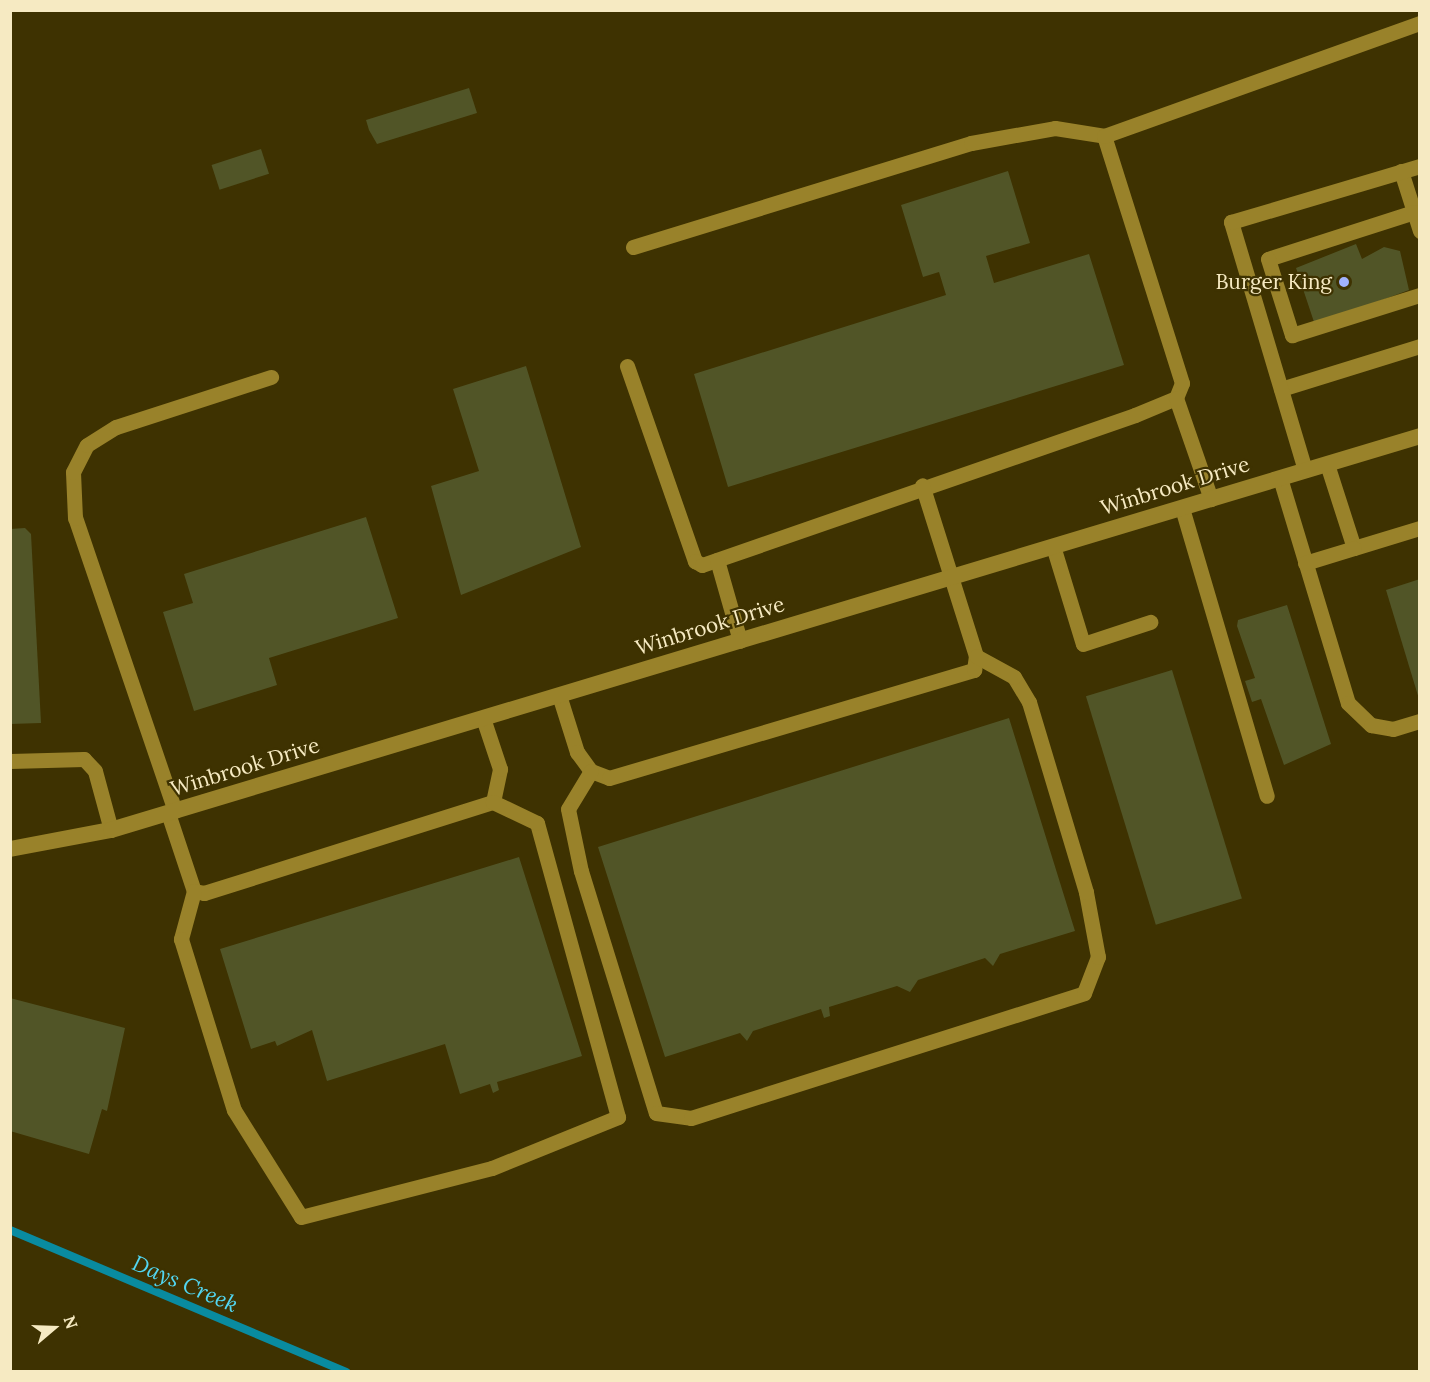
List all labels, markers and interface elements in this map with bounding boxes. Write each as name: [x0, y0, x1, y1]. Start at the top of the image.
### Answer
place label: Burger King: [1215, 269, 1332, 295]
marker: Burger King: [1337, 275, 1351, 289]
street label: Winbrook Drive: [1098, 451, 1252, 521]
street label: Winbrook Drive: [633, 591, 787, 661]
street label: Winbrook Drive: [168, 732, 322, 802]
water label: Days Creek: [128, 1250, 242, 1318]
north arrow: [24, 1298, 84, 1358]
text: N: [60, 1313, 82, 1331]

